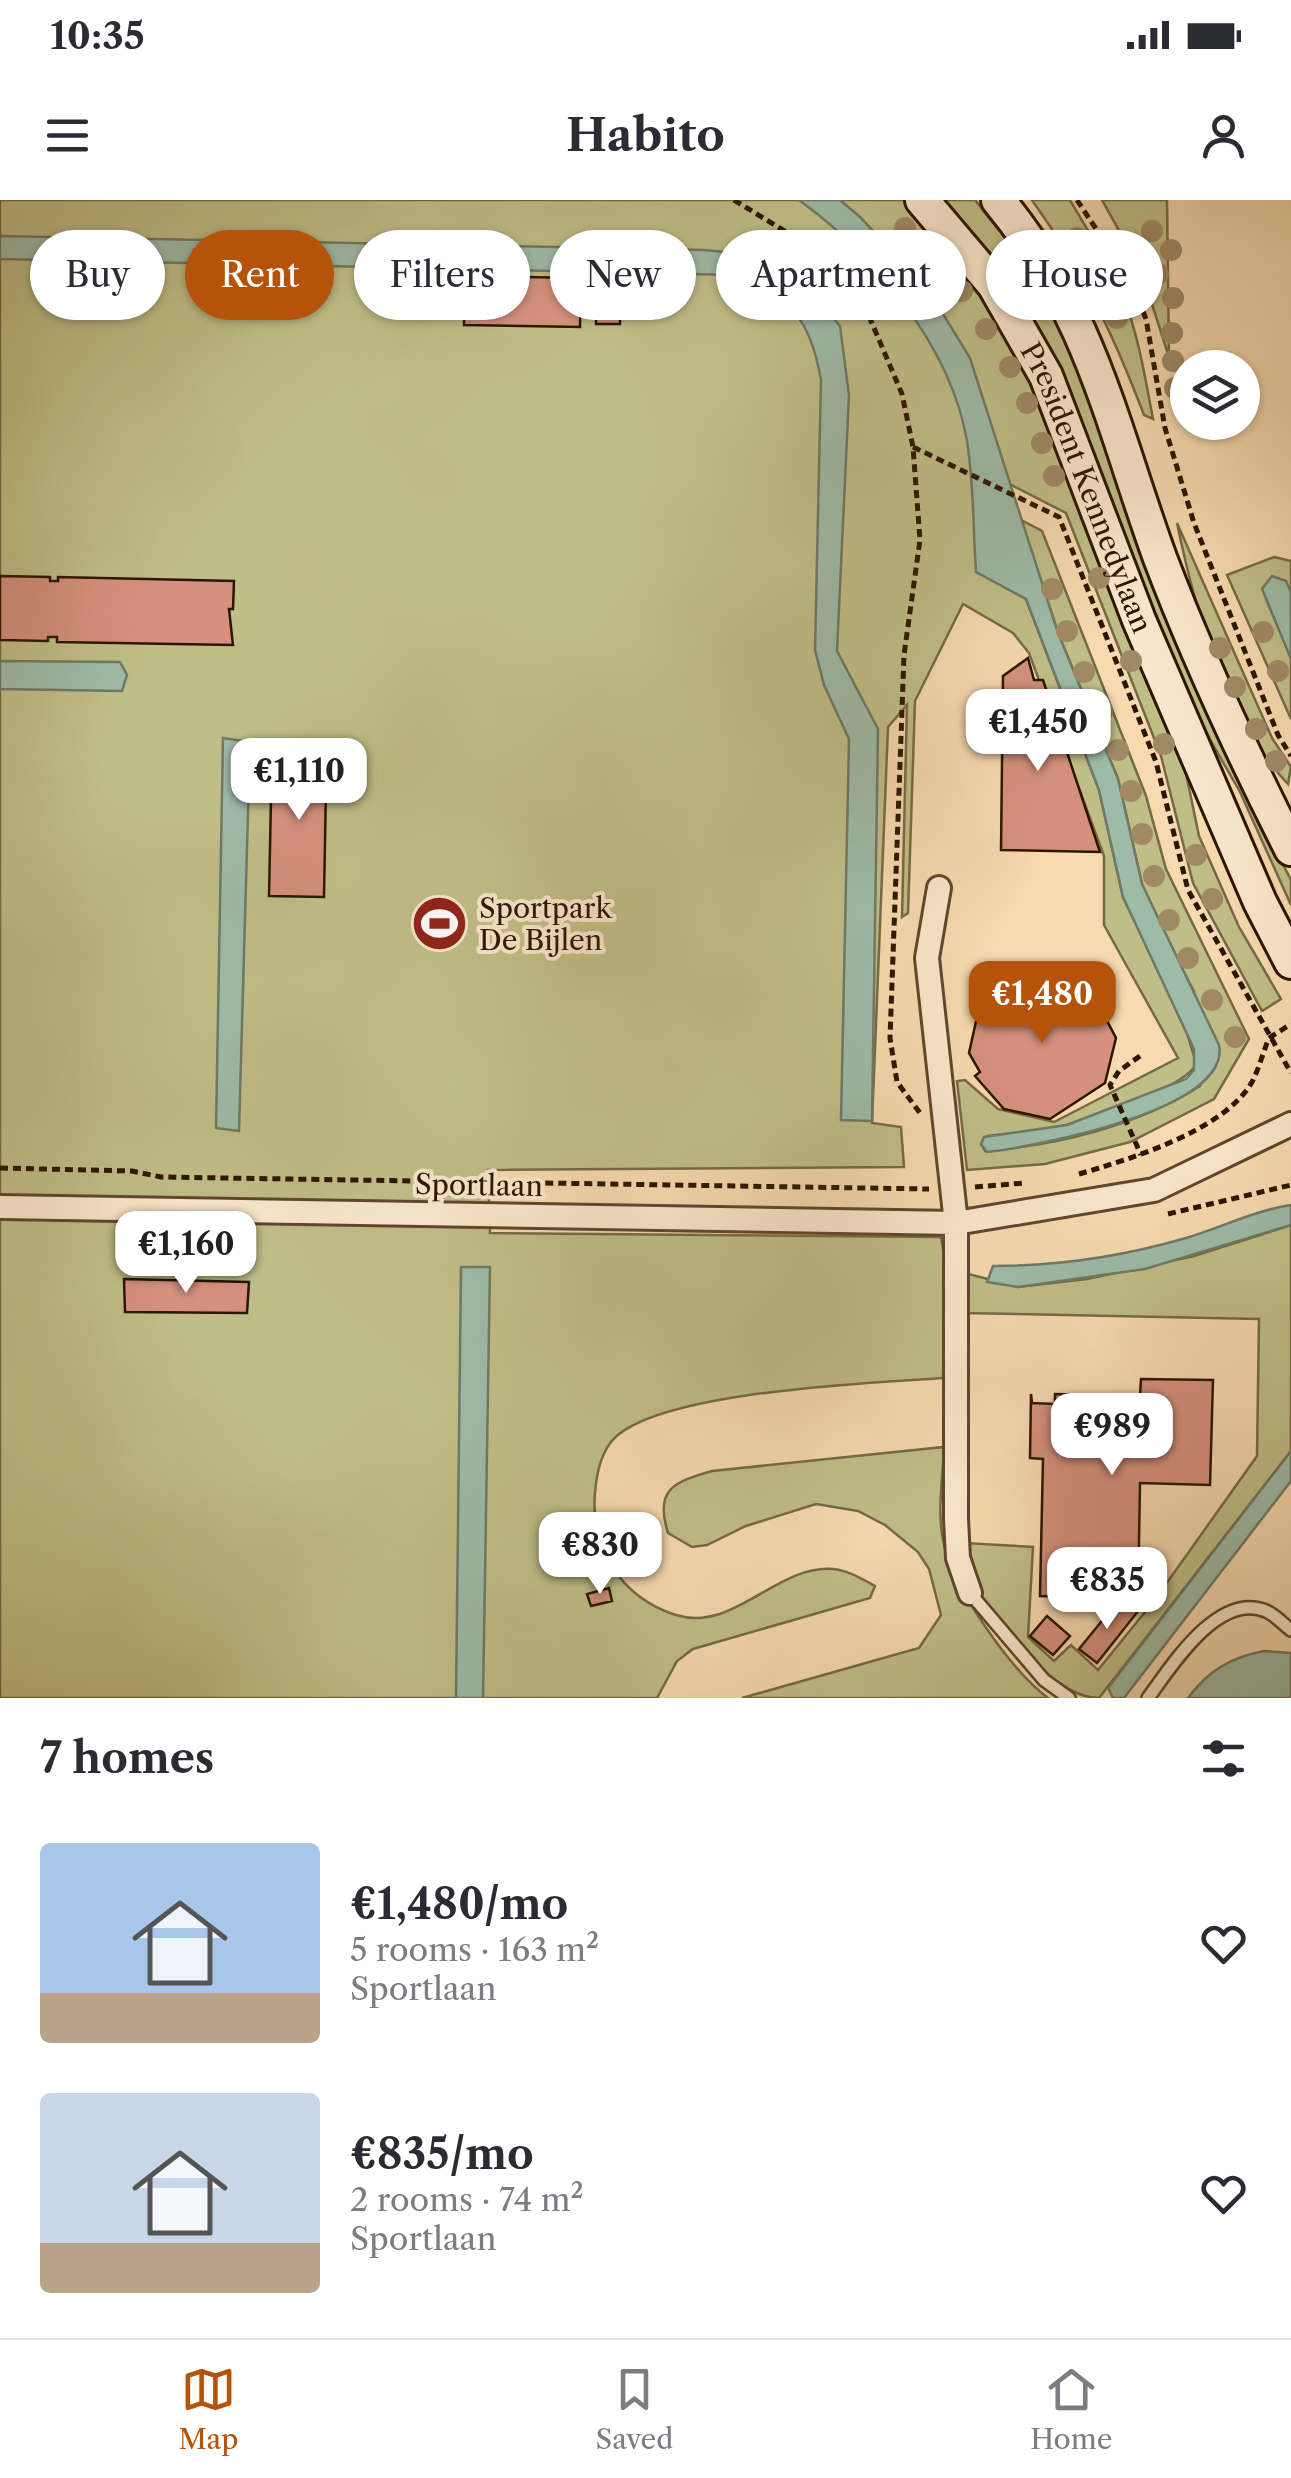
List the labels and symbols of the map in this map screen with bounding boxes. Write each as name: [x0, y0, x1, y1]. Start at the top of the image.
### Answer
street label: President Kennedylaan: [1013, 336, 1159, 638]
pin: €1,450: [957, 689, 1119, 774]
pin: €1,110: [218, 738, 380, 823]
place label: Sportpark De Bijlen: [479, 891, 614, 957]
sports icon: Sportpark De Bijlen: [410, 894, 470, 954]
pin: €1,480: [961, 961, 1123, 1046]
street label: Sportlaan: [415, 1167, 543, 1203]
pin: €1,160: [105, 1211, 267, 1296]
pin: €989: [1053, 1393, 1171, 1478]
pin: €830: [541, 1512, 659, 1597]
pin: €835: [1048, 1547, 1166, 1632]

